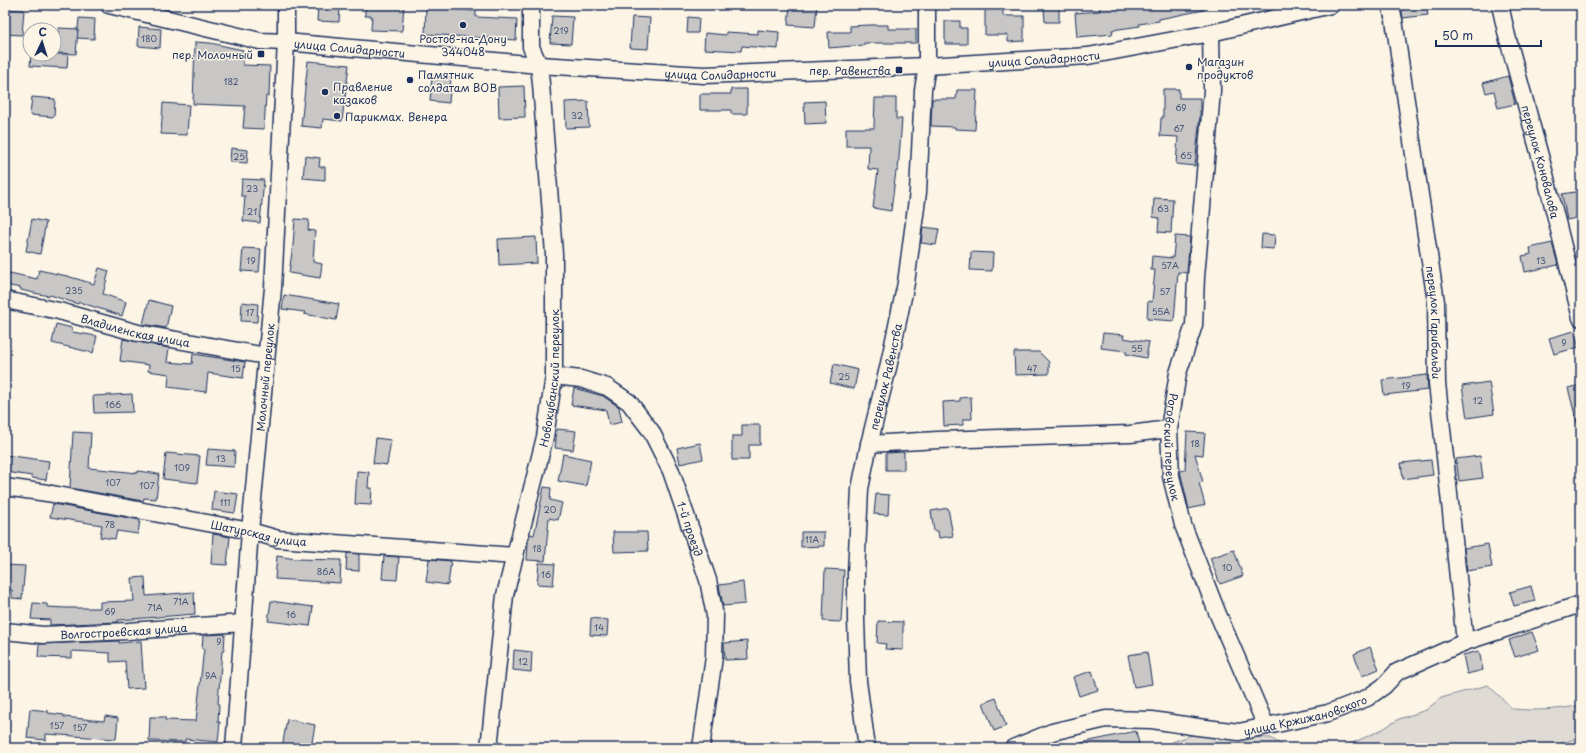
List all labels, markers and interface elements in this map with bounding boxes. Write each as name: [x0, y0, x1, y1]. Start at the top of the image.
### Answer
marker: Ростов-на-Дону 344048: [458, 20, 468, 30]
north arrow: [22, 22, 62, 62]
scale bar: [1436, 22, 1541, 48]
text: С: [38, 23, 47, 40]
house number: 219: [553, 23, 569, 37]
text: 50 m: [1442, 26, 1473, 44]
place label: Ростов-на-Дону 344048: [419, 30, 507, 60]
house number: 180: [141, 31, 158, 45]
street label: улица Солидарности: [293, 34, 406, 61]
street label: улица Солидарности: [988, 45, 1101, 71]
place label: пер. Молочный: [172, 46, 253, 63]
marker: пер. Молочный: [256, 49, 266, 59]
place label: Магазин продуктов: [1197, 53, 1253, 83]
place label: пер. Равенства: [809, 62, 891, 79]
marker: Магазин продуктов: [1184, 62, 1194, 72]
street label: улица Солидарности: [664, 64, 776, 84]
marker: пер. Равенства: [894, 65, 904, 75]
place label: Памятник солдатам ВОВ: [418, 66, 497, 96]
house number: 182: [223, 74, 239, 88]
marker: Памятник солдатам ВОВ: [405, 75, 415, 85]
place label: Правление казаков: [333, 78, 393, 108]
marker: Правление казаков: [320, 87, 330, 97]
house number: 69: [1175, 100, 1187, 114]
street label: переулок Коновалова: [1518, 103, 1564, 220]
place label: Парикмах. Венера: [345, 108, 447, 125]
house number: 32: [571, 108, 583, 122]
marker: Парикмах. Венера: [332, 111, 342, 121]
house number: 67: [1173, 121, 1185, 135]
house number: 65: [1180, 148, 1192, 162]
house number: 25: [233, 149, 245, 163]
house number: 23: [246, 181, 258, 195]
house number: 63: [1157, 201, 1169, 215]
house number: 21: [247, 204, 257, 218]
house number: 19: [246, 253, 256, 267]
house number: 13: [1536, 253, 1546, 267]
house number: 57А: [1161, 258, 1179, 272]
street label: переулок Гарибальди: [1422, 265, 1445, 379]
house number: 235: [65, 283, 83, 297]
house number: 57: [1160, 284, 1170, 298]
house number: 55А: [1152, 304, 1170, 318]
house number: 17: [246, 305, 255, 319]
street label: Владиленская улица: [79, 309, 191, 351]
street label: Новокубанский переулок: [534, 309, 563, 449]
street label: Молочный переулок: [251, 322, 278, 432]
street label: переулок Равенства: [864, 322, 906, 432]
house number: 9: [1561, 335, 1567, 349]
house number: 55: [1131, 341, 1143, 355]
house number: 15: [231, 361, 241, 375]
house number: 47: [1027, 361, 1037, 375]
house number: 25: [838, 369, 850, 383]
house number: 19: [1401, 378, 1411, 392]
street label: Роговский переулок: [1160, 392, 1185, 503]
house number: 12: [1473, 393, 1483, 407]
house number: 166: [105, 397, 121, 411]
house number: 18: [1190, 436, 1200, 450]
house number: 13: [216, 451, 226, 465]
house number: 109: [174, 460, 190, 474]
house number: 107: [105, 475, 121, 489]
house number: 107: [139, 478, 155, 492]
house number: 111: [220, 495, 230, 509]
street label: 1-й проезд: [673, 499, 708, 558]
house number: 20: [544, 502, 557, 516]
street label: Шатурская улица: [209, 515, 307, 550]
house number: 78: [105, 517, 115, 531]
house number: 11А: [805, 532, 819, 546]
house number: 18: [532, 541, 542, 555]
house number: 10: [1222, 560, 1233, 574]
house number: 86А: [317, 564, 335, 578]
house number: 16: [541, 567, 551, 581]
house number: 71А: [173, 594, 189, 608]
house number: 71А: [147, 600, 163, 614]
house number: 69: [104, 604, 116, 618]
house number: 16: [286, 607, 296, 621]
street label: Волгостроевская улица: [60, 618, 188, 643]
house number: 14: [594, 620, 604, 634]
house number: 9: [216, 634, 222, 648]
house number: 12: [518, 654, 528, 668]
house number: 9А: [205, 668, 217, 682]
street label: улица Кржижановского: [1242, 690, 1369, 739]
house number: 157: [50, 718, 64, 732]
house number: 157: [73, 720, 87, 734]

